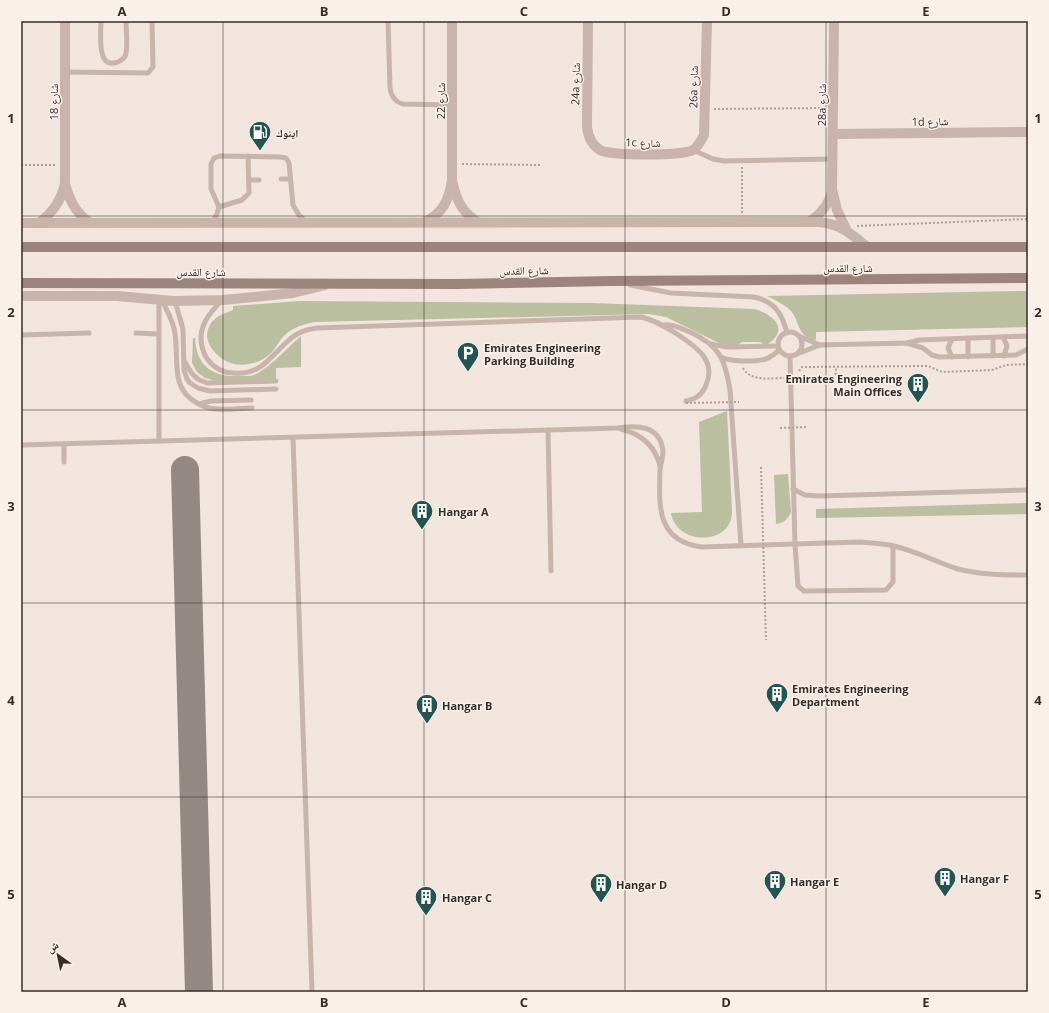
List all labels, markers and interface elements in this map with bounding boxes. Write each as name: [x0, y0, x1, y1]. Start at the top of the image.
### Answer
text: A: [118, 2, 127, 20]
text: B: [320, 2, 329, 20]
text: C: [520, 2, 528, 20]
text: D: [721, 2, 731, 20]
text: E: [922, 2, 930, 20]
street label: 24a شارع: [567, 63, 583, 105]
street label: 26a شارع: [685, 66, 701, 108]
street label: شارع 22: [433, 83, 448, 119]
street label: شارع 18: [46, 84, 61, 120]
street label: 28a شارع: [814, 84, 829, 126]
text: 1: [7, 109, 15, 127]
text: 1: [1034, 109, 1042, 127]
street label: 1d شارع: [911, 113, 949, 129]
fuel station icon: اينوك: [247, 119, 273, 152]
place label: اينوك: [276, 125, 298, 140]
street label: 1c شارع: [625, 134, 661, 150]
street label: شارع القدس: [823, 260, 873, 275]
street label: شارع القدس: [499, 262, 549, 278]
street label: شارع القدس: [176, 264, 226, 279]
text: 2: [7, 303, 15, 321]
text: 2: [1034, 303, 1042, 321]
parking icon: Emirates Engineering Parking Building: [455, 340, 481, 373]
place label: Emirates Engineering Parking Building: [484, 340, 601, 368]
place label: Emirates Engineering Main Offices: [785, 371, 903, 399]
building icon: Emirates Engineering Main Offices: [905, 371, 931, 404]
text: 3: [7, 497, 15, 515]
text: 3: [1034, 497, 1042, 515]
building icon: Hangar A: [409, 498, 435, 531]
place label: Hangar A: [438, 504, 489, 519]
building icon: Emirates Engineering Department: [764, 681, 790, 714]
place label: Emirates Engineering Department: [792, 681, 909, 709]
text: 4: [7, 691, 15, 709]
text: 4: [1034, 691, 1042, 709]
building icon: Hangar B: [414, 692, 440, 725]
place label: Hangar B: [442, 698, 492, 713]
building icon: Hangar F: [932, 865, 958, 898]
building icon: Hangar E: [762, 868, 788, 901]
building icon: Hangar D: [588, 871, 614, 904]
place label: Hangar F: [960, 871, 1009, 886]
place label: Hangar E: [790, 874, 839, 889]
place label: Hangar D: [616, 877, 667, 892]
building icon: Hangar C: [413, 884, 439, 917]
text: 5: [7, 885, 15, 903]
text: 5: [1034, 885, 1042, 903]
place label: Hangar C: [442, 890, 492, 905]
north arrow: [38, 935, 78, 975]
text: ش: [43, 937, 62, 957]
text: A: [118, 993, 127, 1011]
text: B: [320, 993, 329, 1011]
text: C: [520, 993, 528, 1011]
text: D: [721, 993, 731, 1011]
text: E: [922, 993, 930, 1011]

